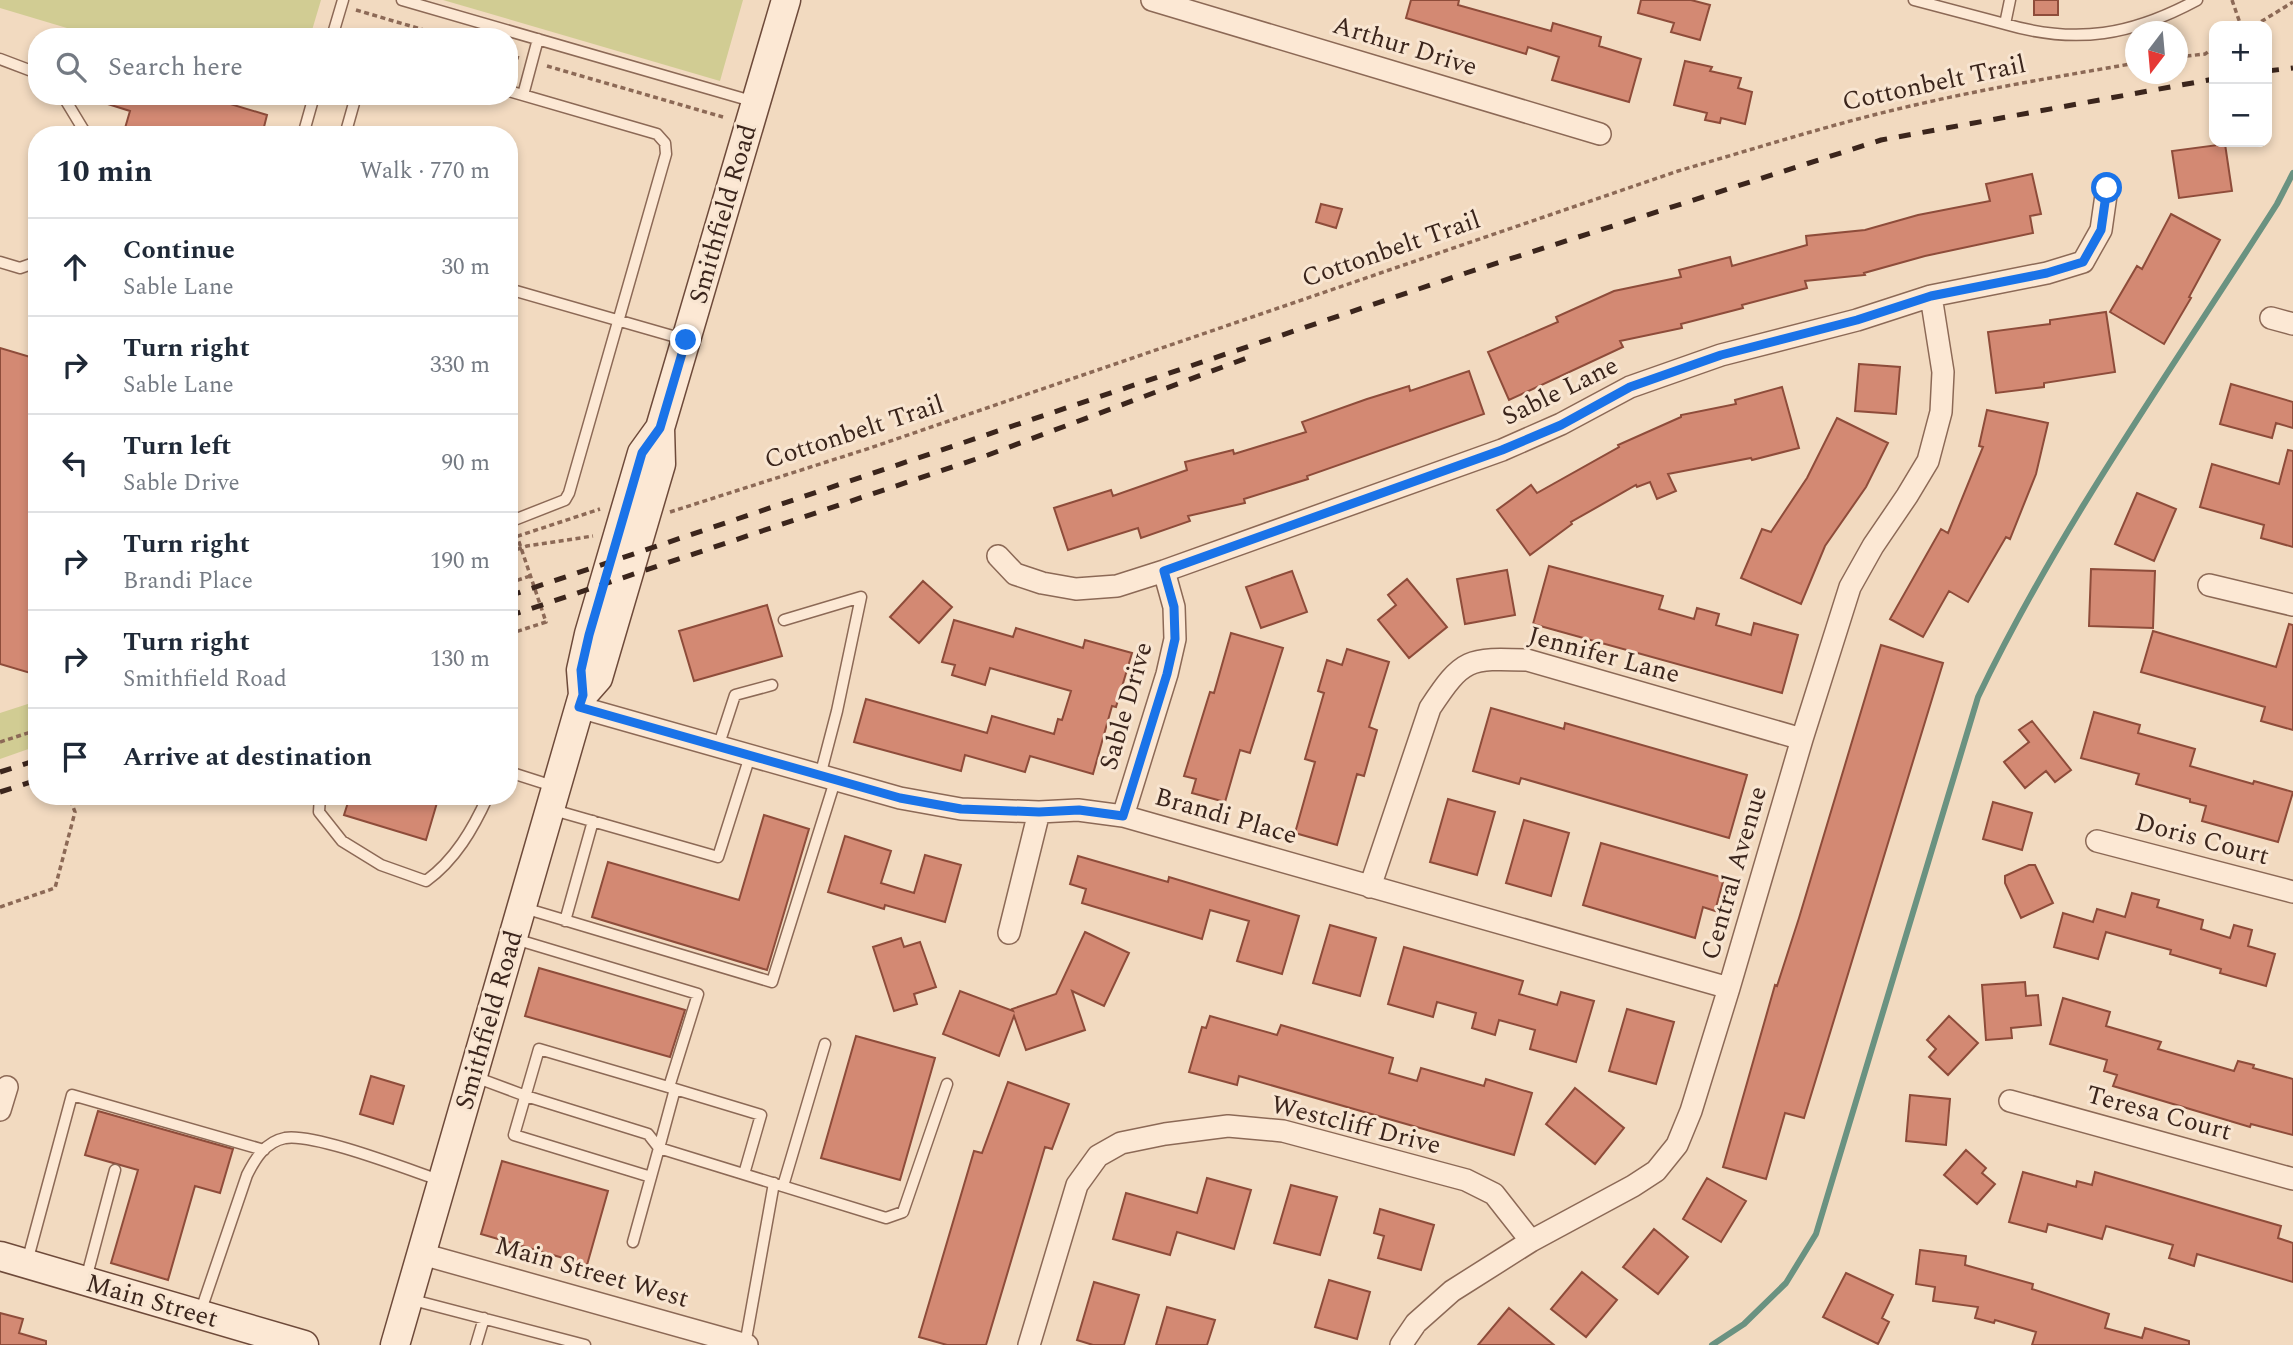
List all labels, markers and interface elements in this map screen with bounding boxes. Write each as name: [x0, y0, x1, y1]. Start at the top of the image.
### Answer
street label: Arthur Drive: [1328, 5, 1482, 87]
north arrow: [2125, 21, 2188, 84]
map controls: [2209, 21, 2272, 147]
button: +: [2209, 21, 2272, 84]
search box: [28, 28, 518, 105]
street label: Cottonbelt Trail: [1839, 44, 2029, 122]
text: Search here: [108, 47, 243, 87]
icon: search: [52, 48, 90, 86]
button: −: [2209, 84, 2272, 147]
street label: Smithfield Road: [678, 119, 768, 309]
text: 10 min: [56, 149, 153, 195]
text: Walk · 770 m: [360, 154, 490, 189]
route start: [2091, 172, 2122, 203]
street label: Cottonbelt Trail: [1296, 200, 1486, 298]
text: Continue: [123, 230, 235, 270]
icon: ahead: [56, 248, 94, 286]
text: 30 m: [441, 250, 490, 285]
text: Sable Lane: [123, 270, 234, 305]
route end: [670, 324, 701, 355]
text: Turn right: [123, 328, 250, 368]
icon: right: [56, 346, 94, 384]
street label: Sable Lane: [1495, 346, 1625, 436]
text: 330 m: [430, 348, 490, 383]
text: Sable Lane: [123, 368, 234, 403]
street label: Cottonbelt Trail: [759, 384, 949, 480]
text: Turn left: [123, 426, 231, 466]
icon: left: [56, 444, 94, 482]
text: 90 m: [441, 446, 490, 481]
text: Sable Drive: [123, 466, 240, 501]
text: Turn right: [123, 524, 250, 564]
icon: right: [56, 542, 94, 580]
text: 190 m: [430, 544, 490, 579]
text: Brandi Place: [123, 564, 253, 599]
street label: Jennifer Lane: [1524, 616, 1684, 694]
text: Turn right: [123, 622, 250, 662]
street label: Sable Drive: [1089, 637, 1163, 775]
icon: right: [56, 640, 94, 678]
text: 130 m: [430, 642, 490, 677]
text: Smithfield Road: [123, 662, 287, 697]
text: Arrive at destination: [123, 737, 372, 777]
icon: arrive: [56, 738, 94, 776]
street label: Brandi Place: [1150, 777, 1302, 855]
street label: Central Avenue: [1690, 781, 1778, 965]
street label: Doris Court: [2130, 802, 2274, 876]
street label: Smithfield Road: [444, 925, 534, 1115]
street label: Teresa Court: [2082, 1074, 2236, 1152]
street label: Westcliff Drive: [1267, 1085, 1445, 1165]
street label: Main Street West: [490, 1225, 694, 1319]
street label: Main Street: [81, 1263, 223, 1339]

